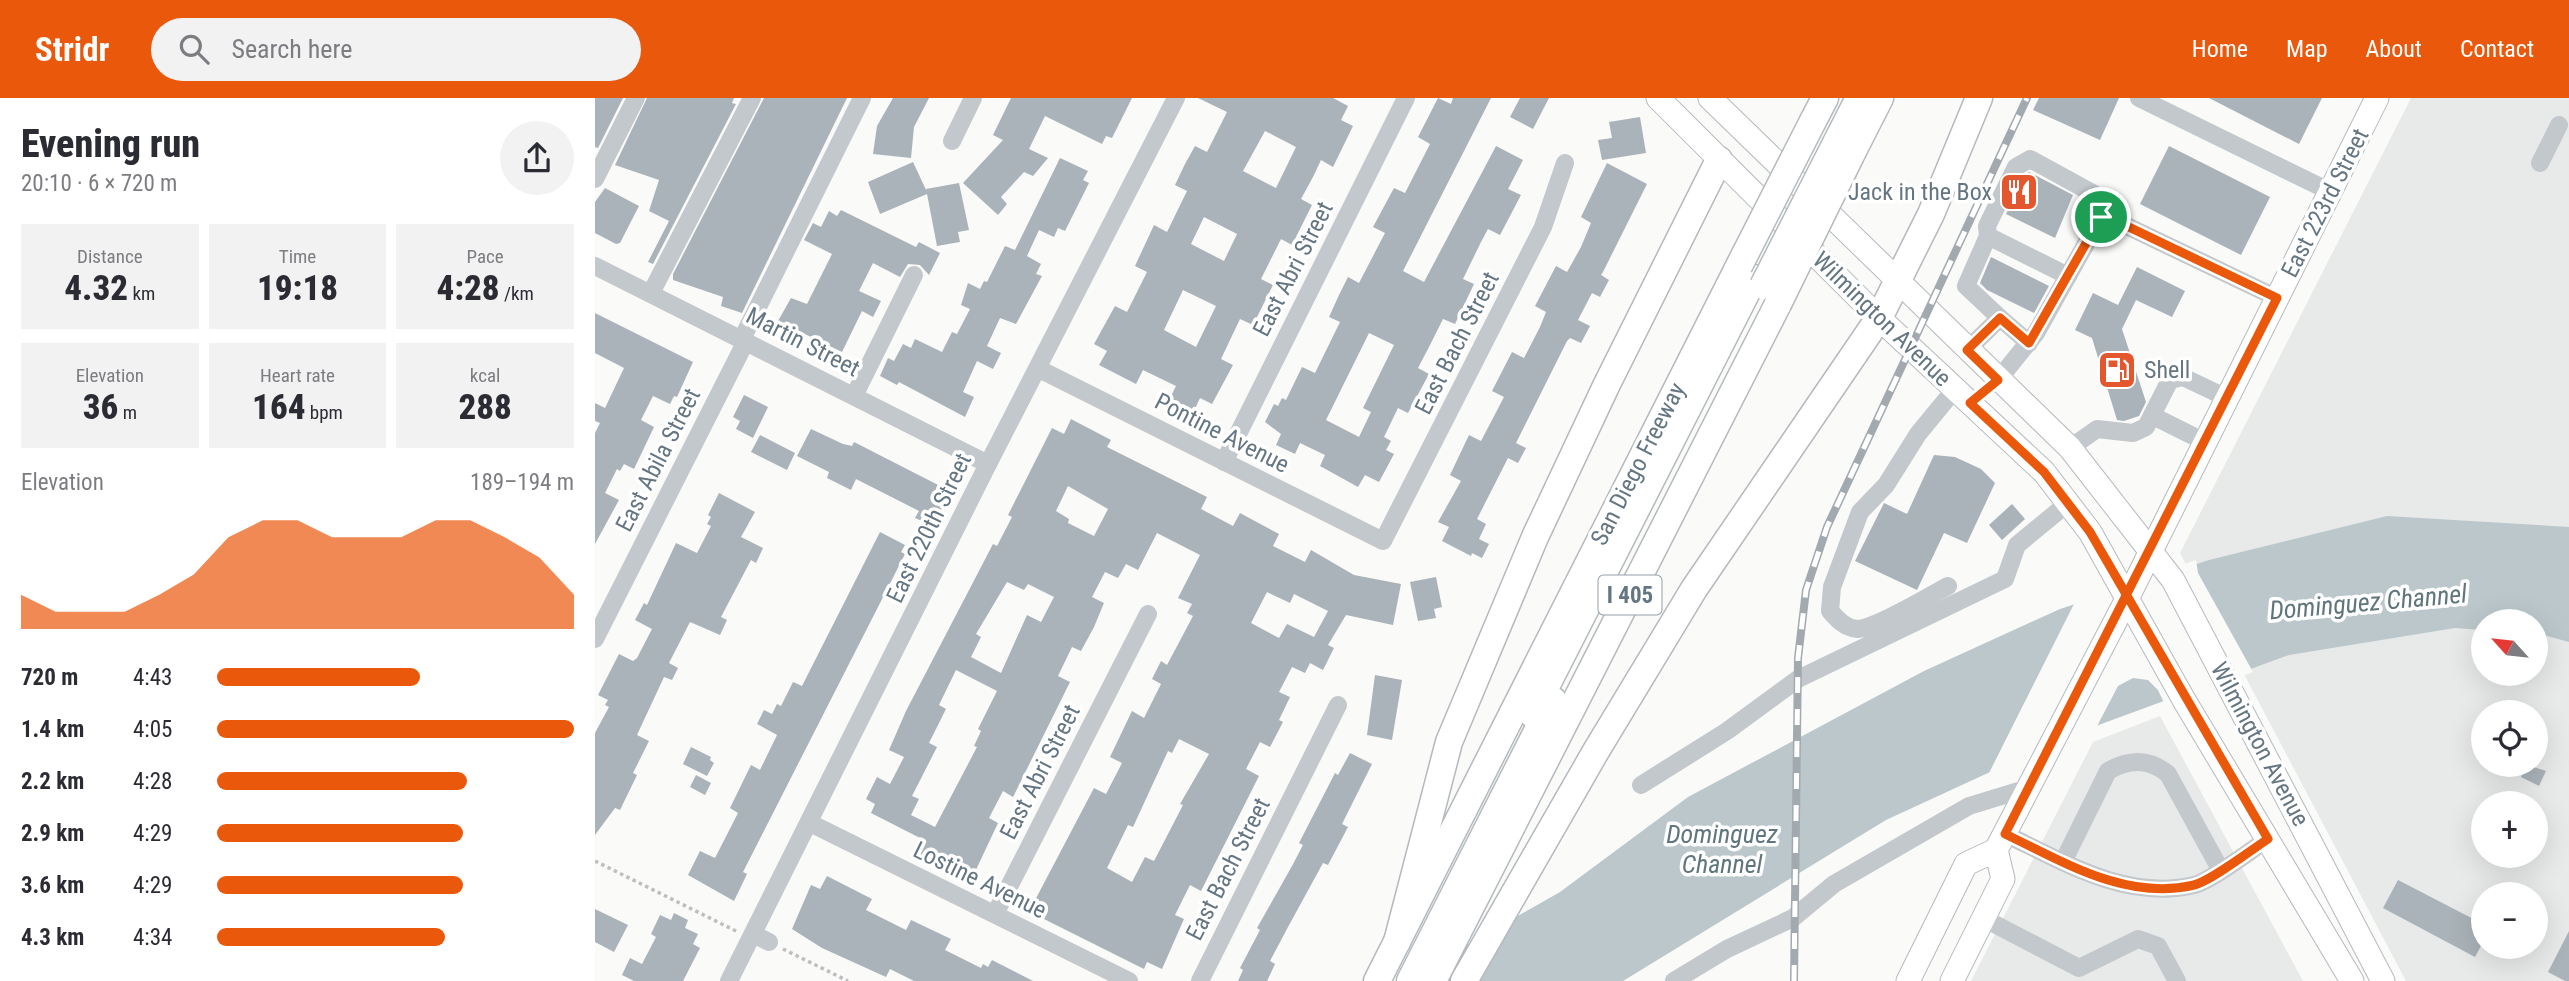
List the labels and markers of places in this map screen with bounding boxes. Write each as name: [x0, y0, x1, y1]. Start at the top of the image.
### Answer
restaurant icon: Jack in the Box: [1998, 171, 2040, 213]
place label: Jack in the Box: [1848, 178, 1992, 206]
pin: [2071, 187, 2131, 247]
fuel station icon: Shell: [2096, 349, 2138, 391]
place label: Shell: [2144, 356, 2190, 384]

